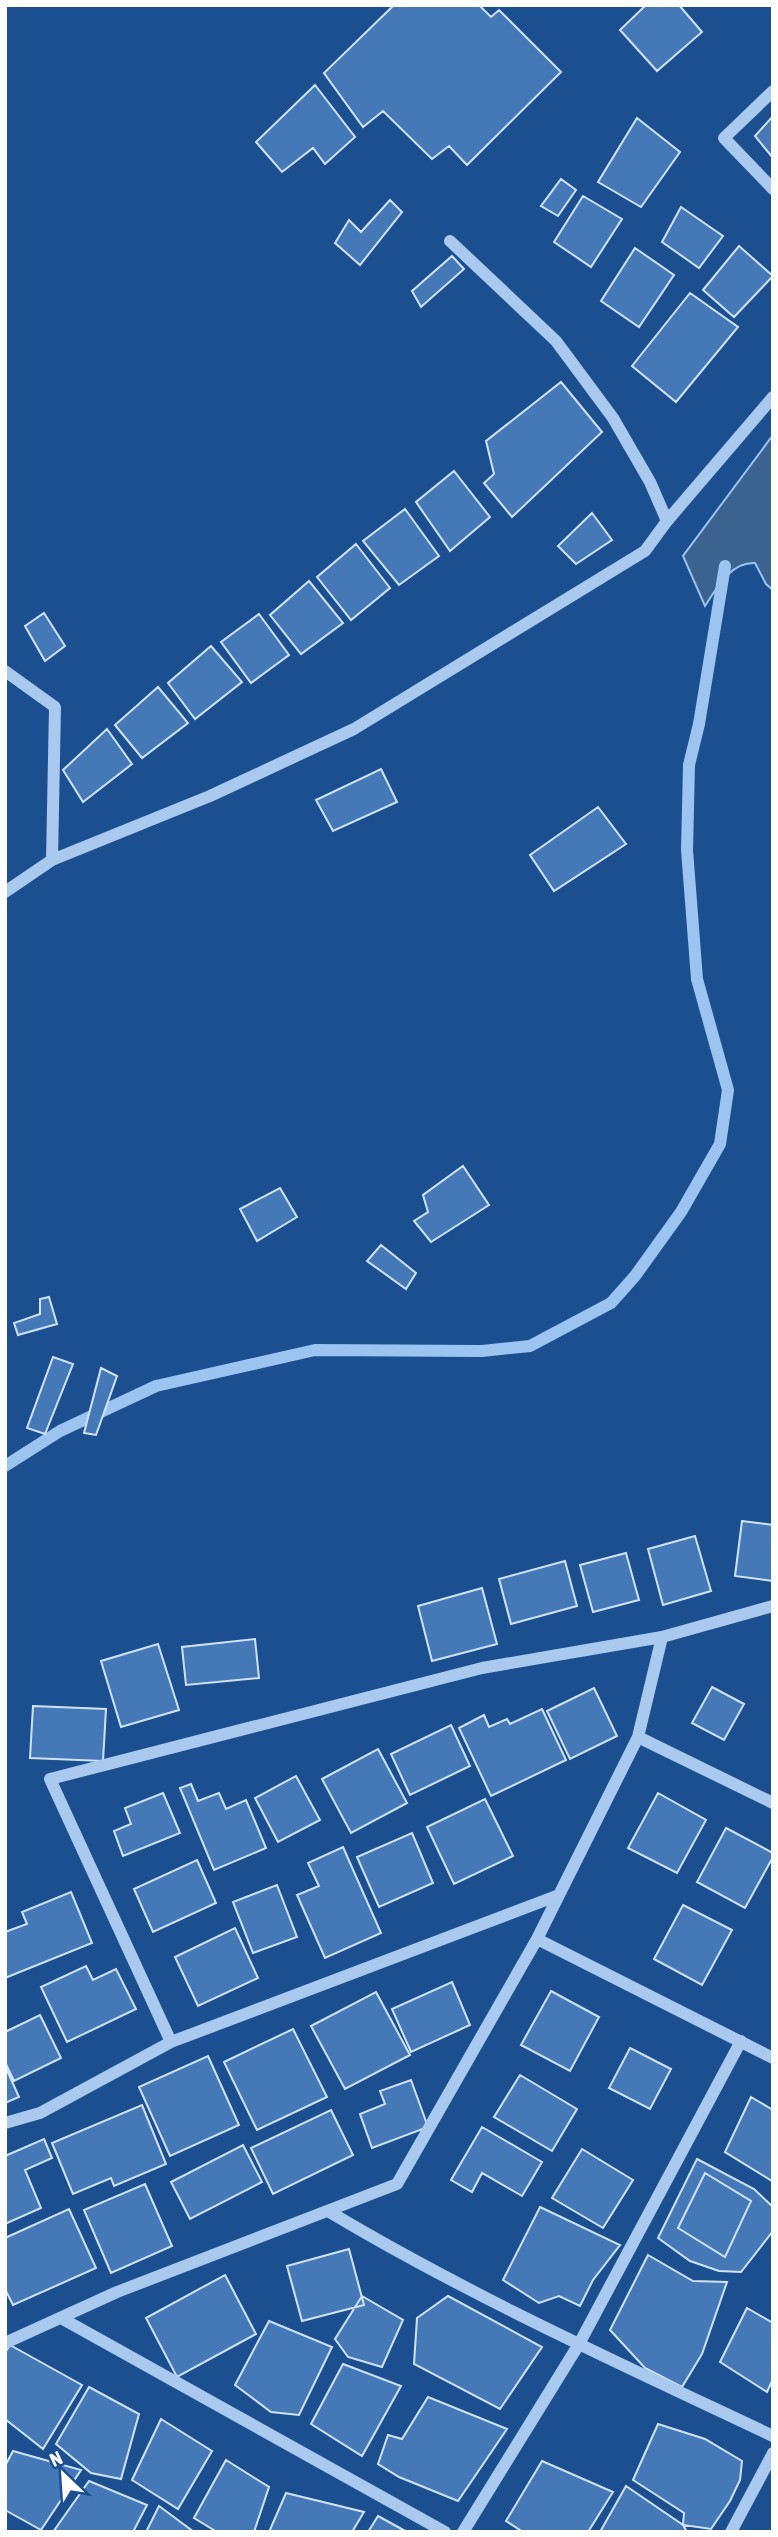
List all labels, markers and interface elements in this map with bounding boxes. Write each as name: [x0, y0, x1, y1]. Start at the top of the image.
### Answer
north arrow: [28, 2439, 98, 2509]
text: N: [46, 2446, 66, 2471]

